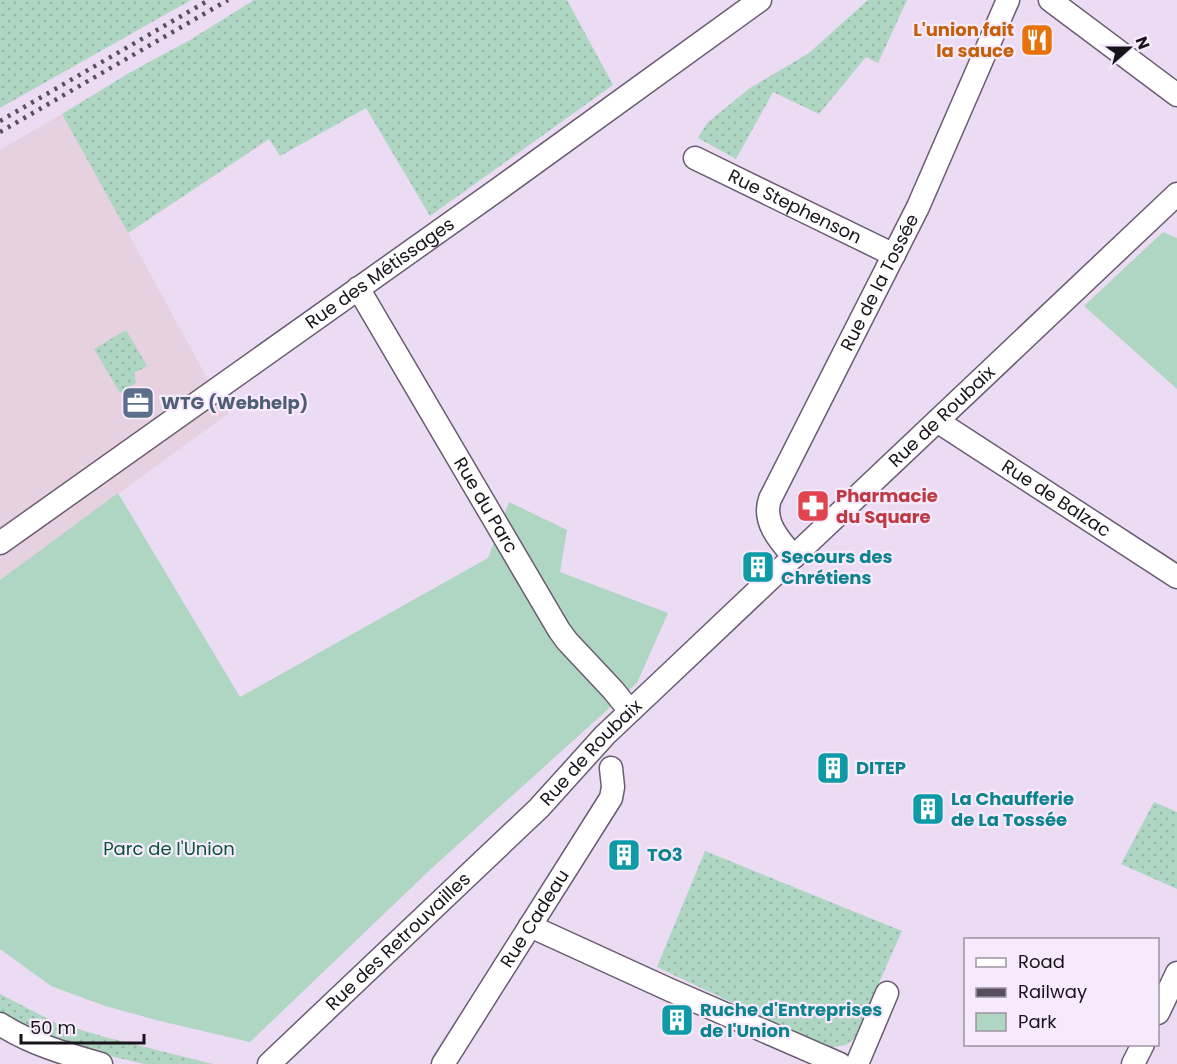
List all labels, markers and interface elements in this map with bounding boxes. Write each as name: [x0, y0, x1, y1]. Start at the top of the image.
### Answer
place label: L'union fait la sauce: [913, 17, 1014, 63]
north arrow: [1099, 18, 1159, 78]
restaurant icon: L'union fait la sauce: [1019, 22, 1055, 58]
text: N: [1130, 33, 1155, 53]
street label: Rue Stephenson: [724, 163, 866, 249]
street label: Rue de la Tossée: [834, 209, 925, 355]
street label: Rue des Métissages: [300, 211, 459, 334]
street label: Rue de Roubaix: [883, 359, 1000, 473]
office icon: WTG (Webhelp): [120, 385, 156, 421]
place label: WTG (Webhelp): [161, 390, 308, 415]
street label: Rue du Parc: [448, 452, 524, 558]
street label: Rue de Balzac: [997, 453, 1116, 543]
place label: Pharmacie du Square: [836, 483, 938, 529]
pharmacy icon: Pharmacie du Square: [795, 488, 831, 524]
place label: Secours des Chrétiens: [781, 544, 893, 590]
building icon: Secours des Chrétiens: [740, 549, 776, 585]
street label: Rue de Roubaix: [534, 693, 647, 811]
building icon: DITEP: [815, 750, 851, 786]
place label: DITEP: [856, 755, 906, 780]
place label: La Chaufferie de La Tossée: [951, 786, 1074, 832]
building icon: La Chaufferie de La Tossée: [910, 791, 946, 827]
park label: Parc de l'Union: [103, 836, 235, 861]
building icon: TO3: [606, 837, 642, 873]
place label: TO3: [647, 842, 683, 867]
street label: Rue Cadeau: [494, 864, 575, 972]
street label: Rue des Retrouvailles: [320, 866, 476, 1016]
legend: [964, 938, 1159, 1046]
text: Road: [1018, 949, 1065, 974]
text: Railway: [1018, 979, 1087, 1004]
place label: Ruche d'Entreprises de l'Union: [700, 997, 882, 1043]
building icon: Ruche d'Entreprises de l'Union: [659, 1002, 695, 1038]
scale bar: [21, 1007, 144, 1045]
text: Park: [1018, 1009, 1057, 1034]
text: 50 m: [30, 1015, 76, 1040]

